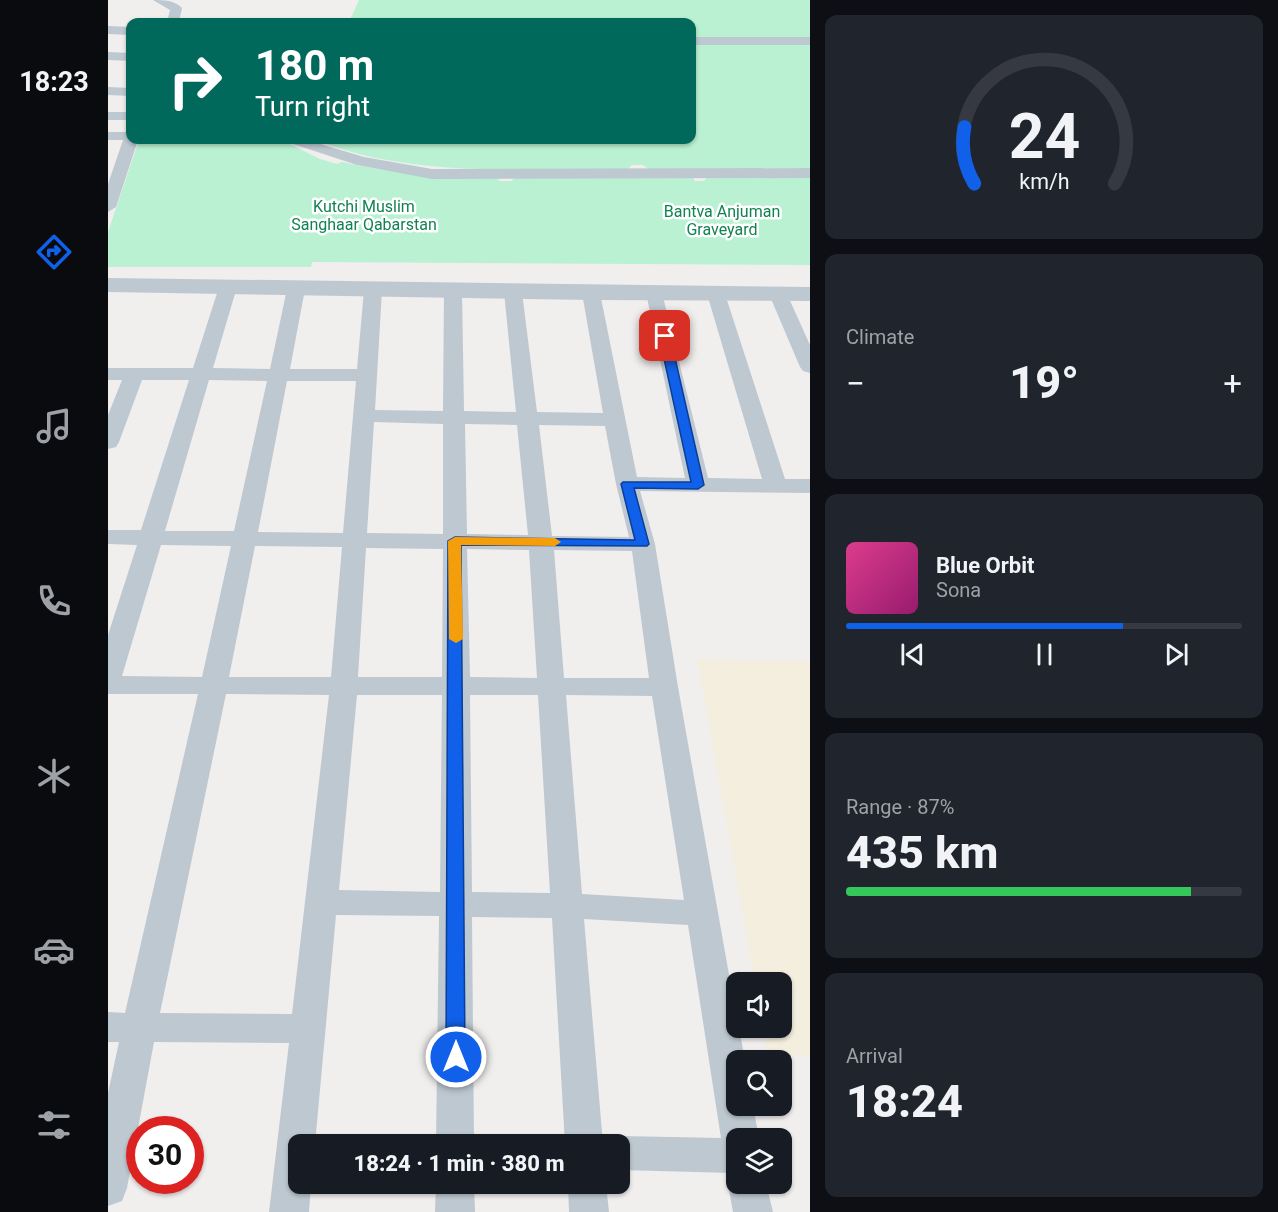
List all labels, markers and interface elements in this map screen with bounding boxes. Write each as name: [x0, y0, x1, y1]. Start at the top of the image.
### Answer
text: 180 m: [255, 41, 374, 90]
icon: right: [156, 42, 234, 120]
text: 18:23: [19, 66, 89, 98]
text: Turn right: [255, 91, 370, 123]
text: 24: [1008, 100, 1080, 173]
text: km/h: [1019, 170, 1069, 195]
park label: Kutchi Muslim Sanghaar Qabarstan: [291, 197, 437, 234]
park label: Bantva Anjuman Graveyard: [664, 202, 780, 239]
icon: directions: [33, 231, 75, 273]
pin: [639, 310, 690, 361]
icon: arrive: [648, 319, 681, 352]
text: Climate: [846, 325, 914, 349]
text: 19°: [1009, 356, 1079, 409]
text: −: [846, 364, 865, 403]
text: +: [1223, 364, 1242, 403]
icon: music: [33, 405, 75, 447]
text: Blue Orbit: [936, 553, 1034, 578]
text: Sona: [936, 578, 981, 602]
icon: phone: [33, 580, 75, 622]
icon: previous: [896, 638, 929, 671]
icon: pause: [1028, 638, 1061, 671]
icon: next: [1160, 638, 1193, 671]
icon: climate: [33, 755, 75, 797]
text: Range · 87%: [846, 795, 954, 819]
text: 435 km: [846, 826, 998, 879]
icon: car: [33, 929, 75, 971]
map controls: [726, 972, 792, 1194]
button: sound: [726, 972, 792, 1038]
position arrow: [424, 1025, 488, 1089]
text: Arrival: [846, 1044, 903, 1068]
button: search: [726, 1050, 792, 1116]
text: 18:24: [846, 1075, 963, 1128]
icon: filters: [33, 1104, 75, 1146]
speed limit sign: 30: [126, 1116, 204, 1194]
button: layers: [726, 1128, 792, 1194]
text: 18:24 · 1 min · 380 m: [354, 1151, 564, 1176]

